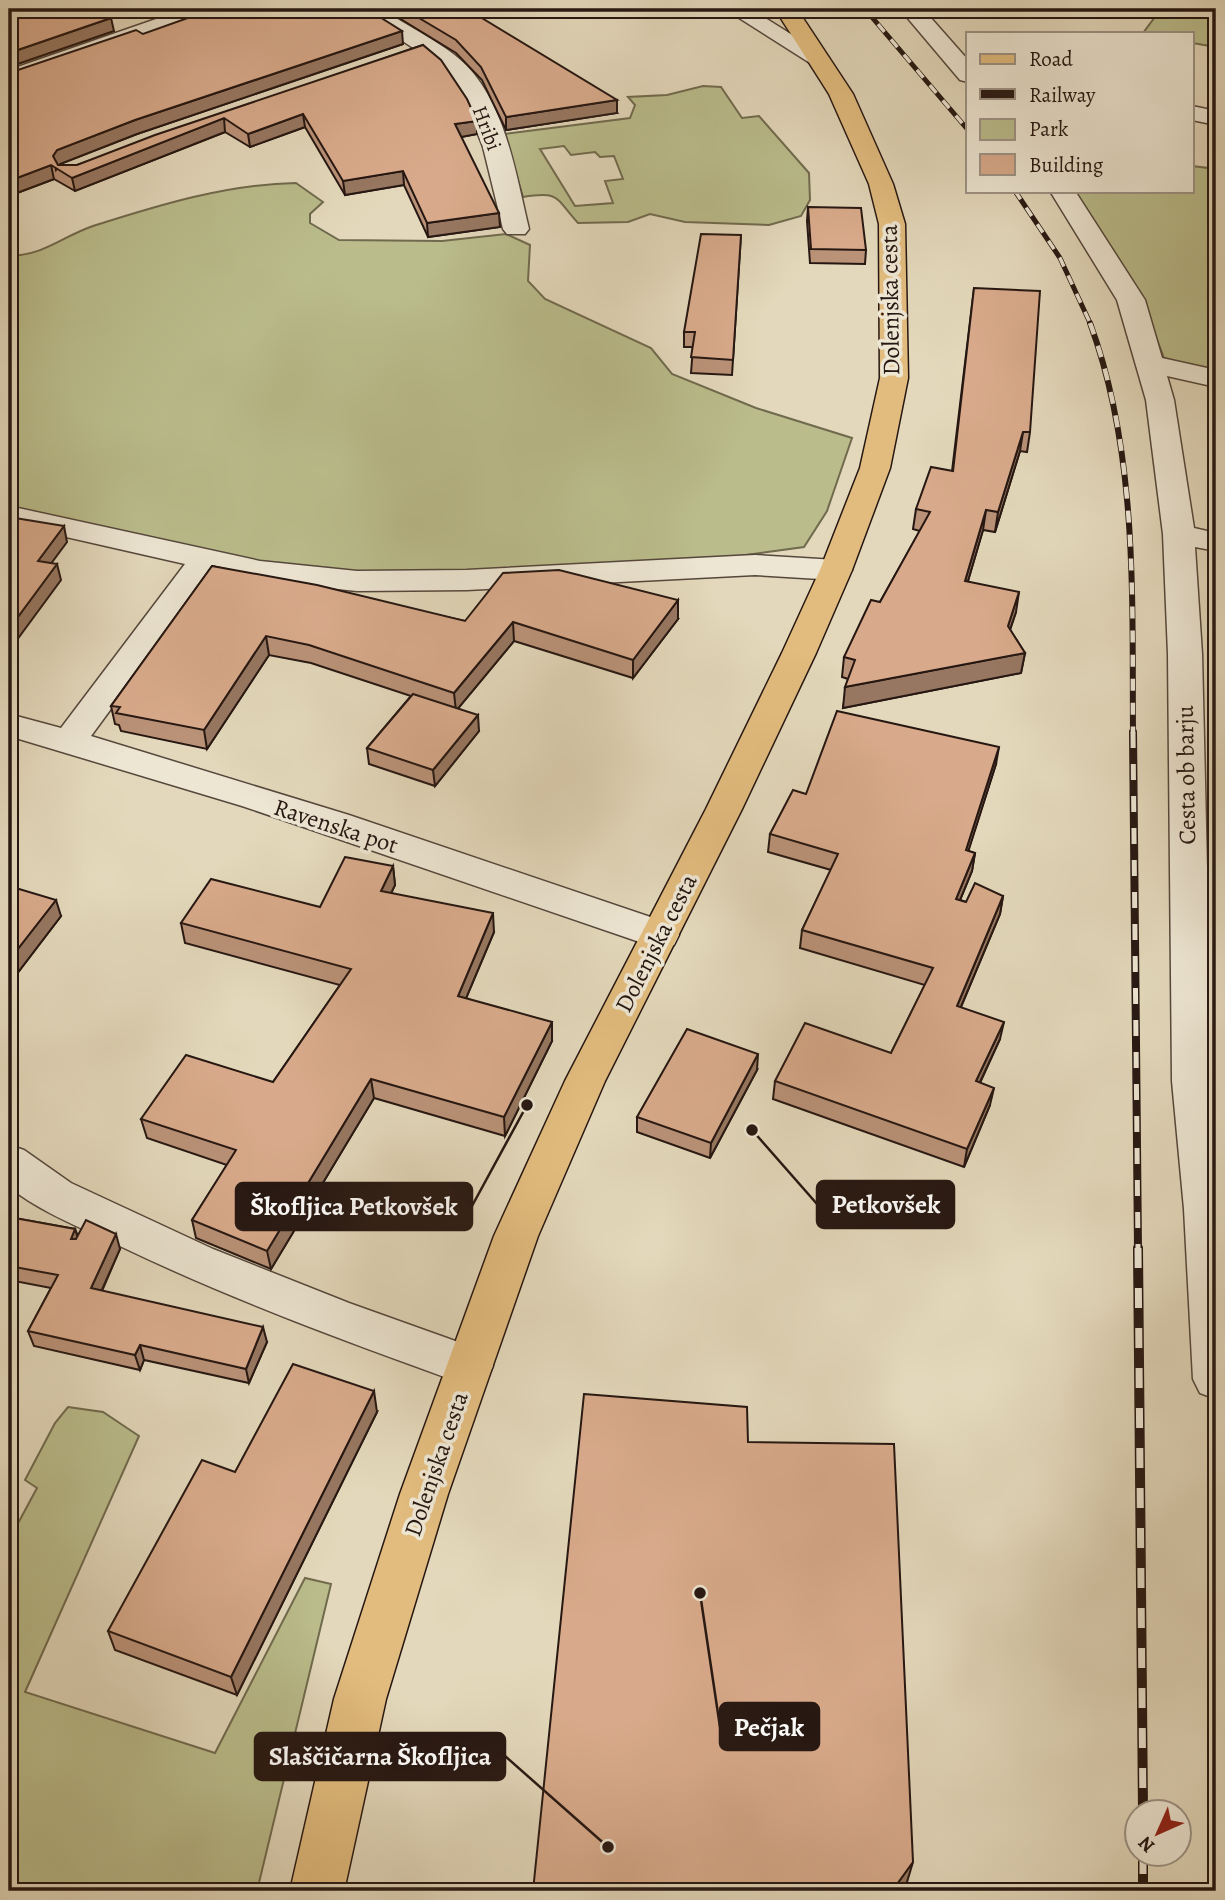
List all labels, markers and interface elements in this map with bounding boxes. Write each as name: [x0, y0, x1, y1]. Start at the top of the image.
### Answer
legend: [966, 32, 1194, 192]
text: Road: [1029, 45, 1073, 73]
text: Railway: [1029, 81, 1096, 109]
street label: Hribi: [466, 101, 508, 155]
text: Park: [1029, 115, 1069, 143]
text: Building: [1029, 151, 1104, 179]
street label: Dolenjska cesta: [873, 223, 907, 376]
street label: Cesta ob barju: [1169, 705, 1203, 845]
street label: Ravenska pot: [270, 791, 402, 861]
street label: Dolenjska cesta: [607, 868, 705, 1018]
callout: Petkovšek: [817, 1181, 954, 1228]
callout: Škofljica Petkovšek: [236, 1183, 472, 1230]
text: Petkovšek: [832, 1187, 941, 1222]
text: Škofljica Petkovšek: [250, 1189, 458, 1224]
street label: Dolenjska cesta: [396, 1387, 476, 1541]
callout: Pečjak: [720, 1703, 819, 1750]
text: Pečjak: [734, 1710, 805, 1745]
callout: Slaščičarna Škofljica: [255, 1733, 505, 1780]
text: Slaščičarna Škofljica: [269, 1739, 492, 1774]
north arrow: [1124, 1798, 1194, 1868]
text: N: [1132, 1830, 1161, 1858]

